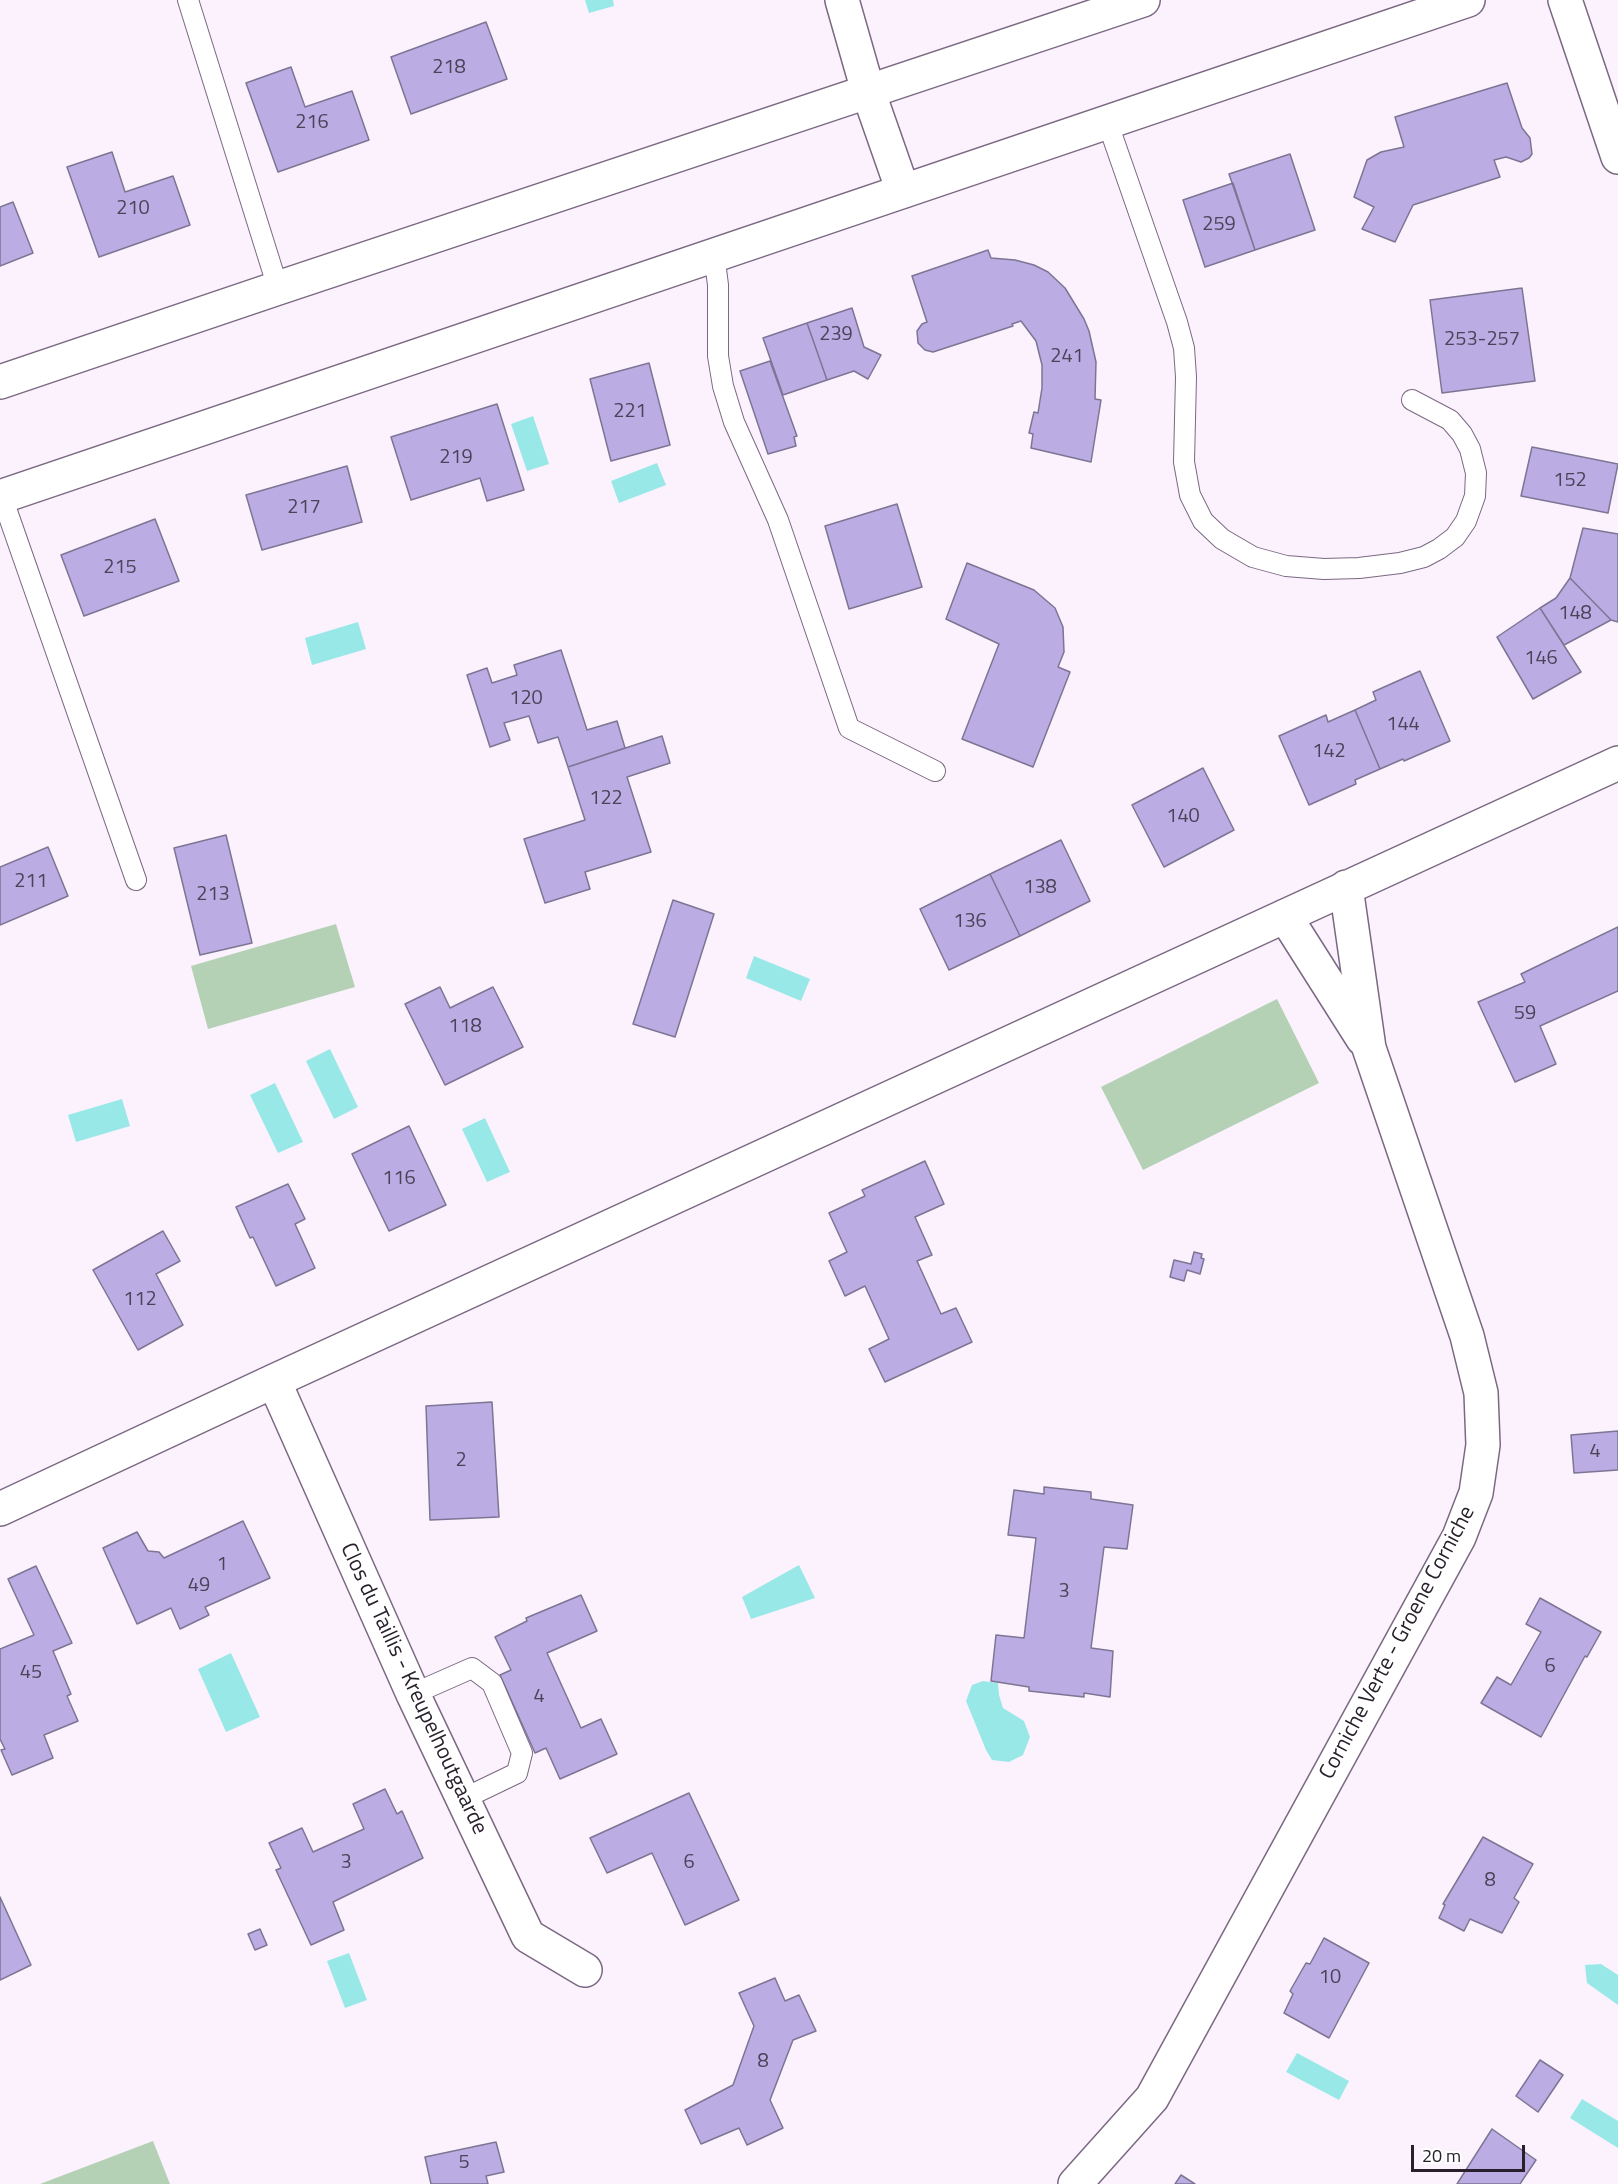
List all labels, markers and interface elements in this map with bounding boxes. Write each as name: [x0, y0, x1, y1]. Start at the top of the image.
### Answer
house number: 218: [432, 56, 466, 80]
house number: 216: [295, 111, 329, 135]
house number: 210: [116, 197, 150, 221]
house number: 259: [1202, 213, 1236, 237]
house number: 239: [819, 323, 853, 347]
house number: 253-257: [1444, 328, 1520, 352]
house number: 241: [1050, 345, 1084, 369]
house number: 221: [613, 400, 647, 424]
house number: 219: [439, 446, 473, 470]
house number: 152: [1553, 469, 1587, 493]
house number: 217: [287, 496, 321, 520]
house number: 215: [103, 556, 137, 580]
house number: 148: [1558, 602, 1592, 626]
house number: 146: [1524, 647, 1558, 671]
house number: 120: [509, 687, 543, 711]
house number: 144: [1386, 713, 1420, 737]
house number: 142: [1312, 740, 1346, 764]
house number: 122: [589, 787, 623, 811]
house number: 140: [1166, 805, 1200, 829]
house number: 211: [14, 870, 48, 894]
house number: 138: [1023, 876, 1057, 900]
house number: 213: [196, 883, 230, 907]
house number: 136: [953, 910, 987, 934]
house number: 59: [1514, 1002, 1536, 1026]
house number: 118: [448, 1015, 482, 1039]
house number: 116: [382, 1167, 416, 1191]
house number: 112: [123, 1288, 157, 1312]
house number: 4: [1589, 1440, 1601, 1464]
house number: 2: [455, 1449, 467, 1473]
street label: Corniche Verte - Groene Corniche: [1315, 1502, 1481, 1784]
street label: Clos du Taillis - Kreupelhoutgaarde: [334, 1539, 492, 1839]
house number: 1: [216, 1553, 228, 1577]
house number: 49: [188, 1574, 210, 1598]
house number: 3: [1058, 1580, 1070, 1604]
house number: 6: [1544, 1655, 1556, 1679]
house number: 45: [20, 1661, 42, 1685]
house number: 4: [533, 1685, 545, 1709]
house number: 3: [340, 1851, 352, 1875]
house number: 6: [683, 1851, 695, 1875]
house number: 8: [1484, 1869, 1496, 1893]
house number: 10: [1319, 1966, 1341, 1990]
house number: 8: [757, 2050, 769, 2074]
scale bar: [1414, 2133, 1528, 2171]
text: 20 m: [1422, 2142, 1461, 2169]
house number: 5: [458, 2151, 470, 2175]

